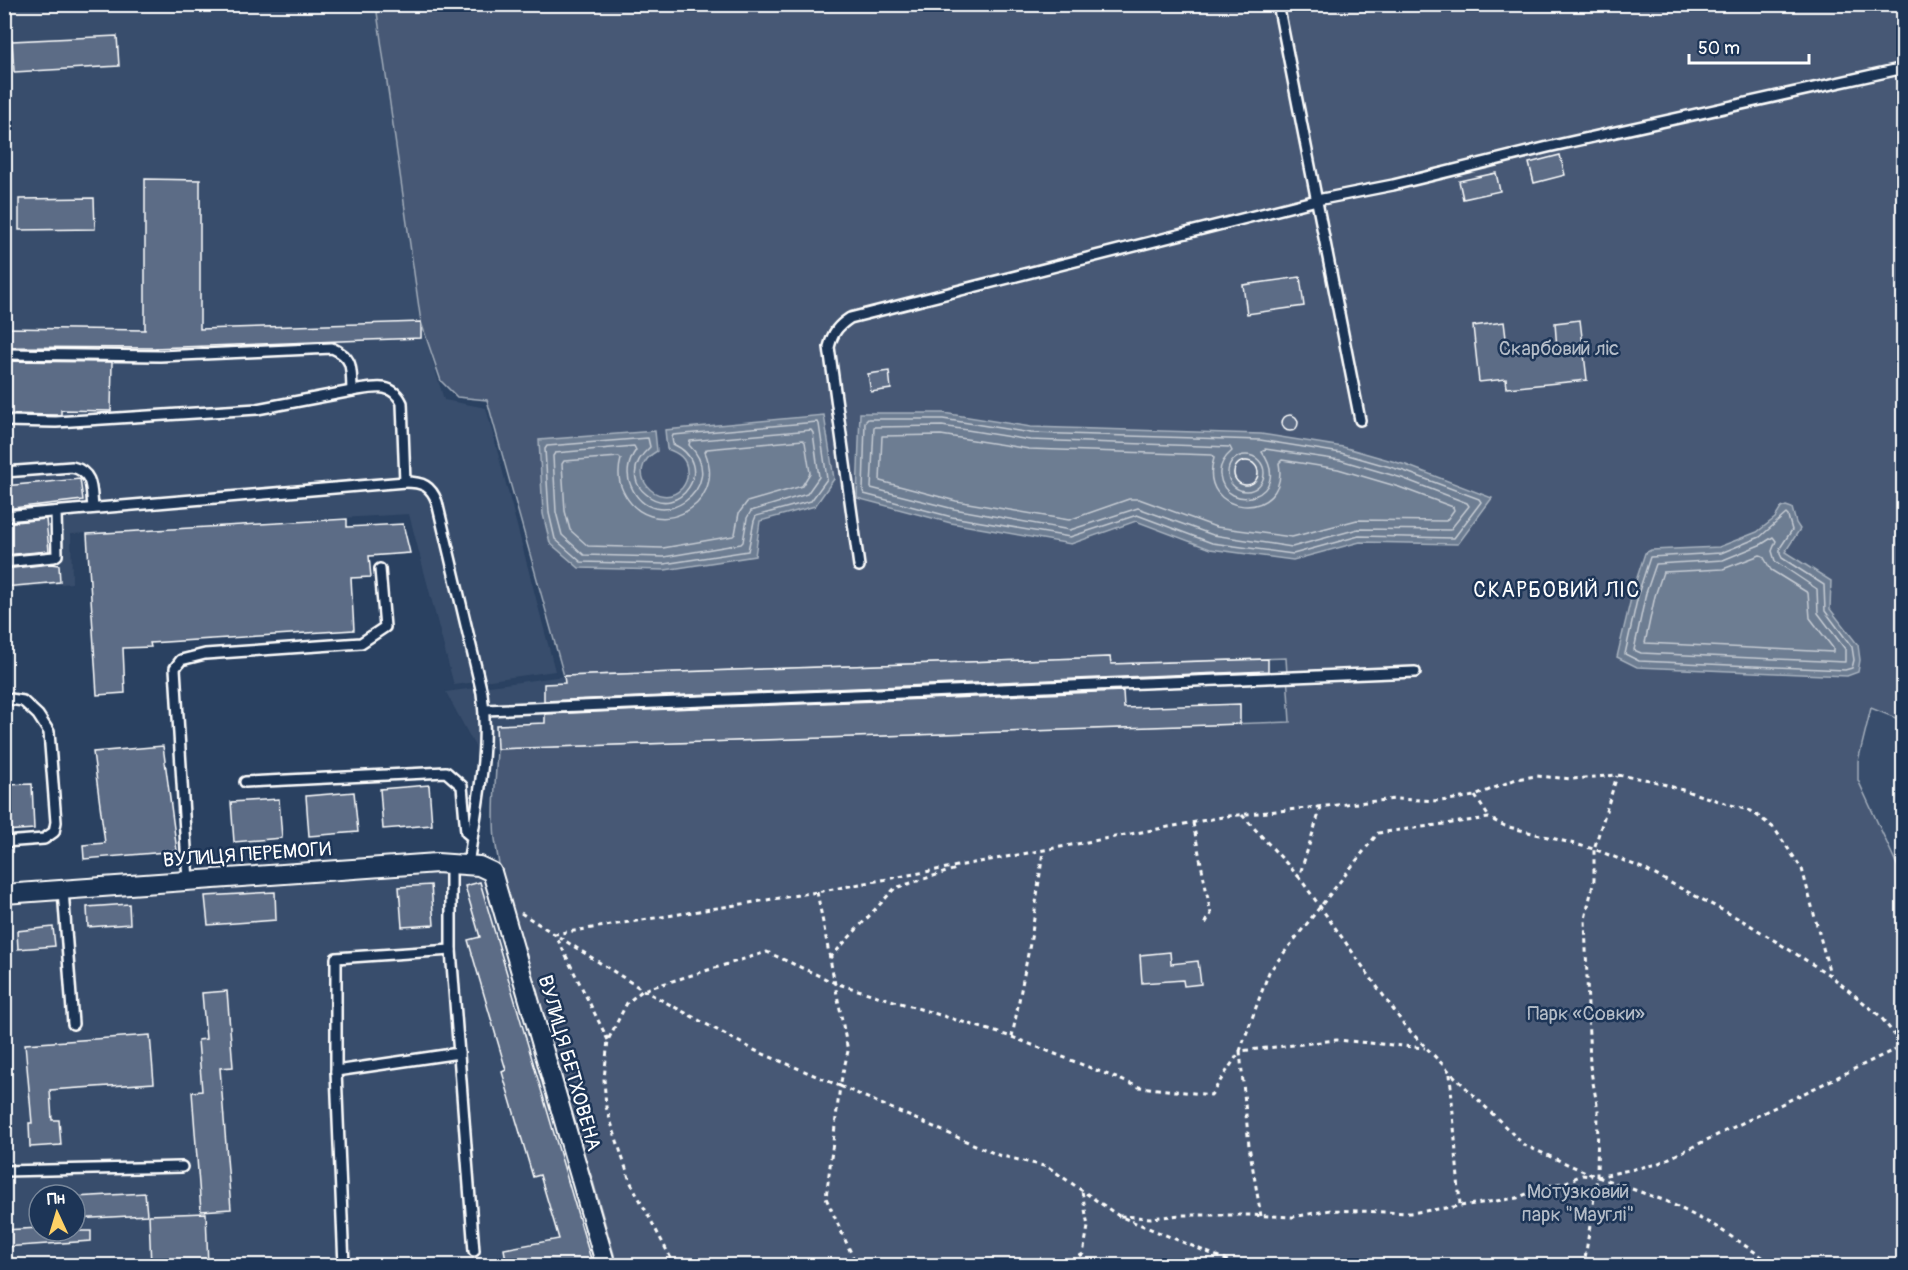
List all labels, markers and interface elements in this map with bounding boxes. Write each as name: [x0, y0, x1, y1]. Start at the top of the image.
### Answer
scale bar: [1689, 27, 1809, 65]
text: 50 m: [1698, 37, 1740, 60]
park label: Скарбовий ліс: [1499, 336, 1619, 361]
district label: СКАРБОВИЙ ЛІС: [1473, 577, 1641, 604]
street label: ВУЛИЦЯ ПЕРЕМОГИ: [162, 836, 332, 873]
street label: ВУЛИЦЯ БЕТХОВЕНА: [532, 972, 607, 1154]
park label: Парк «Совки»: [1527, 1001, 1645, 1026]
park label: Мотузковий парк "Мауглі": [1522, 1179, 1634, 1227]
north arrow: [27, 1183, 87, 1243]
text: Пн: [47, 1188, 66, 1210]

